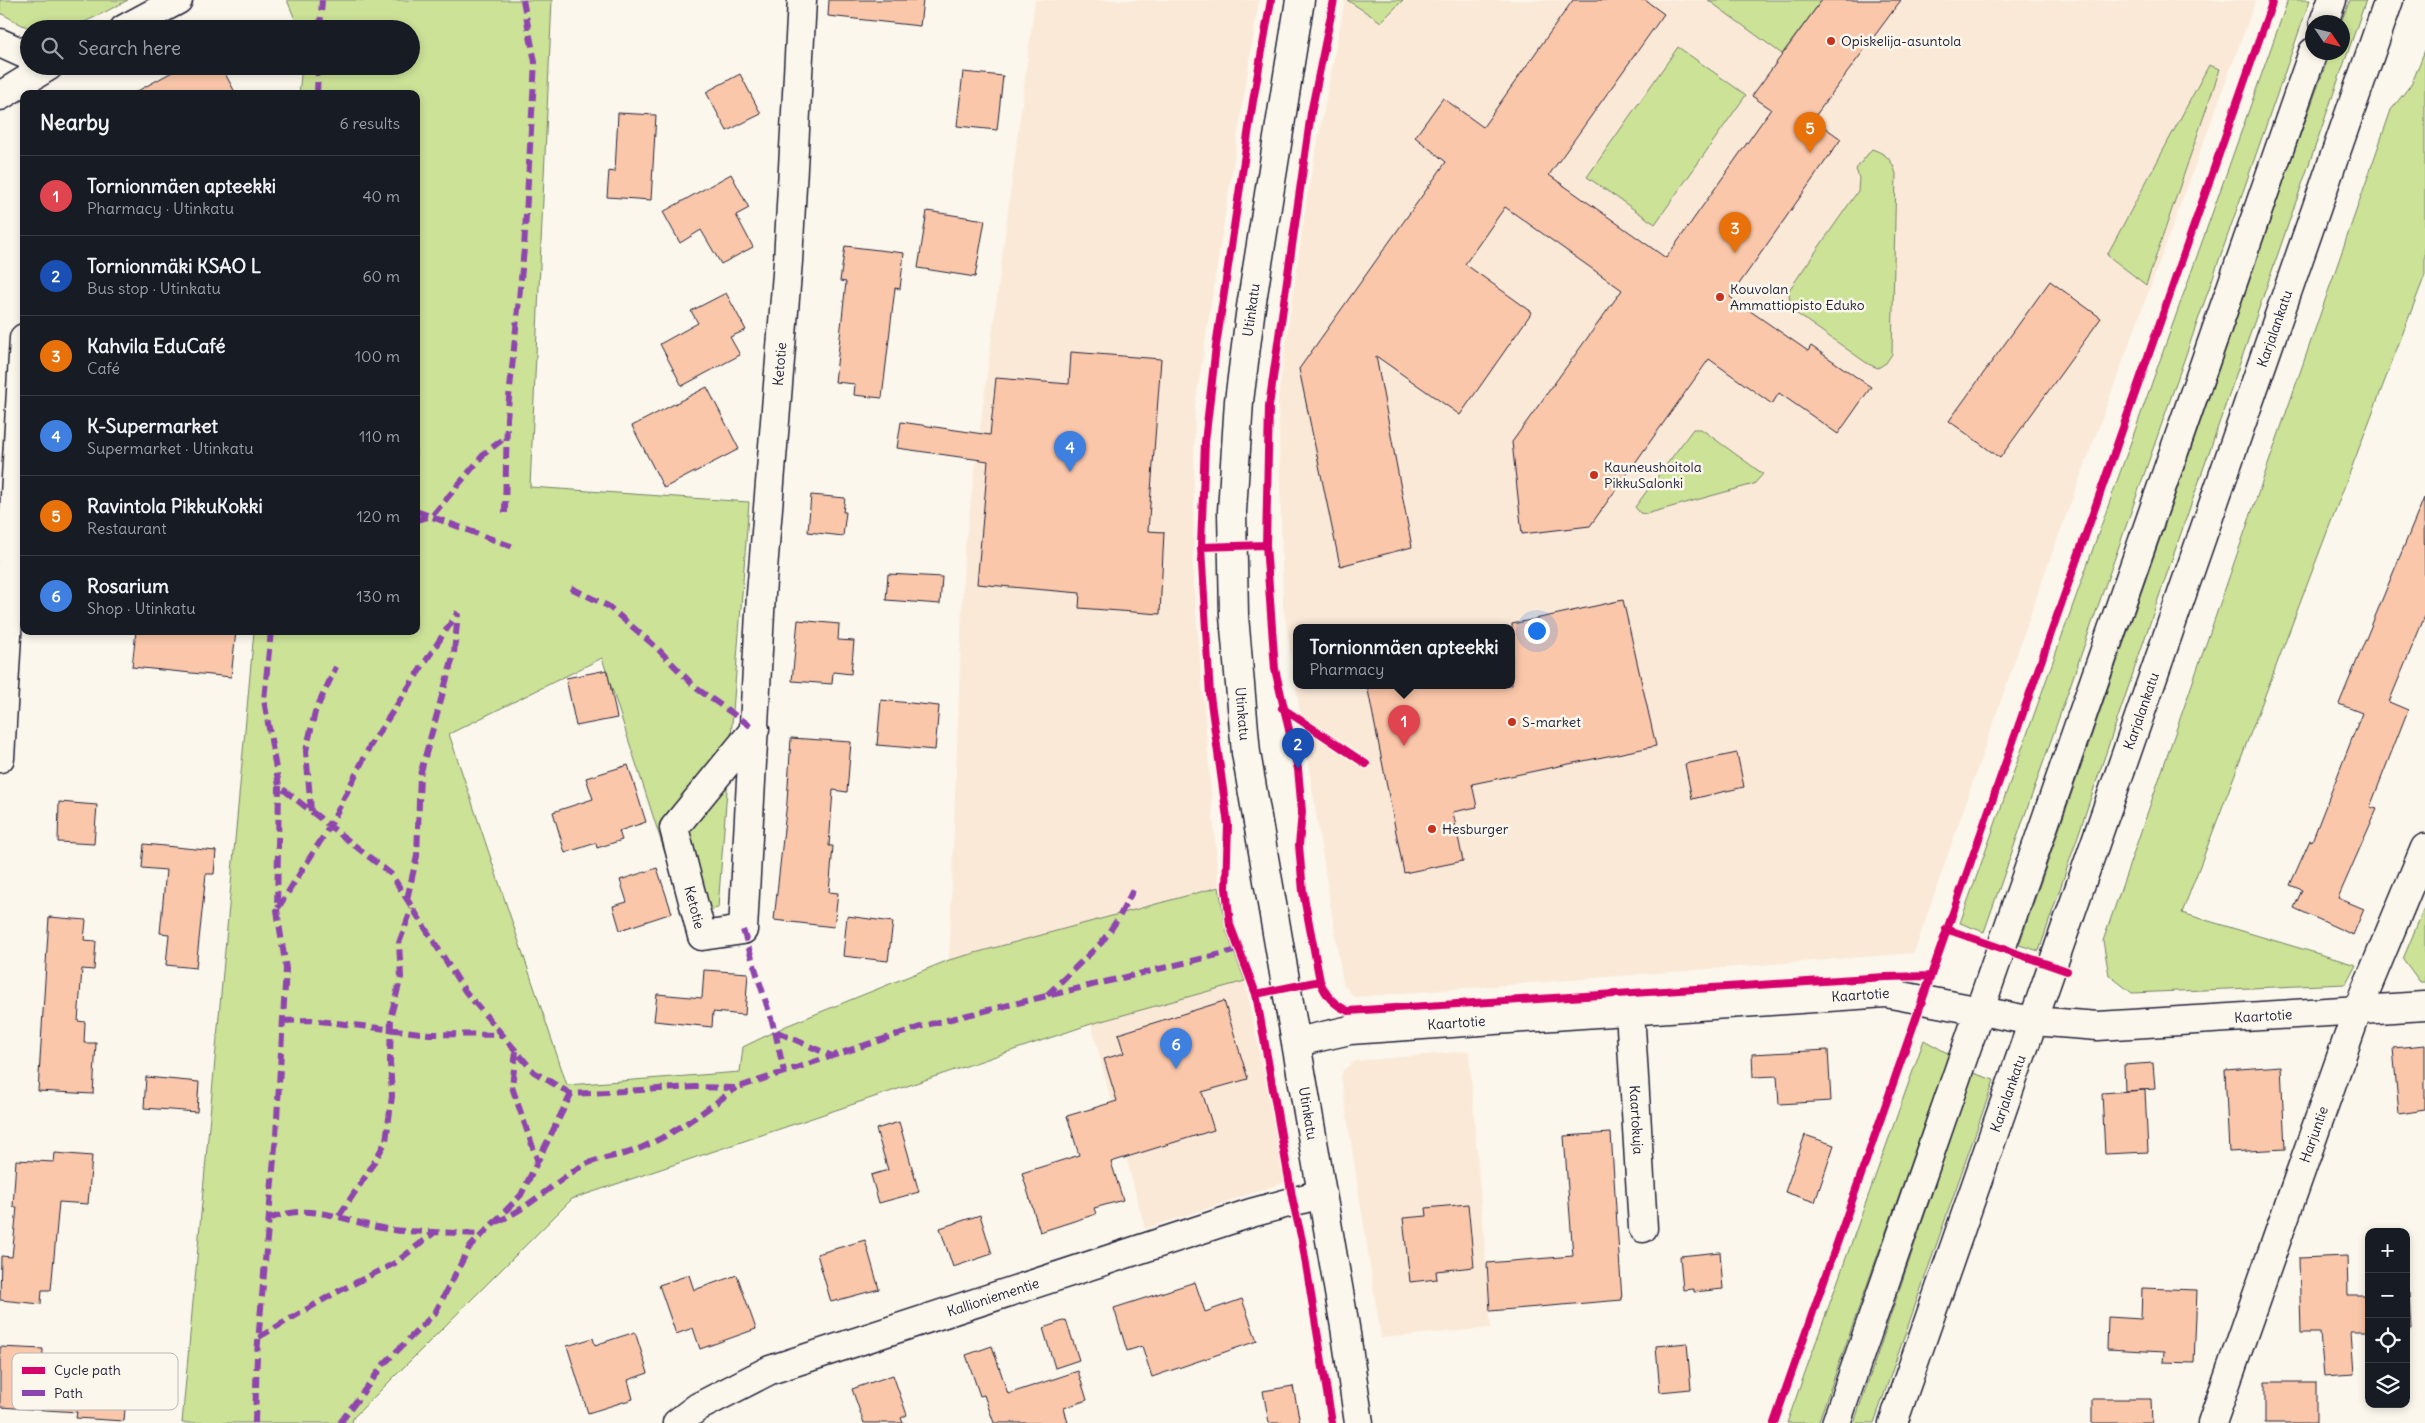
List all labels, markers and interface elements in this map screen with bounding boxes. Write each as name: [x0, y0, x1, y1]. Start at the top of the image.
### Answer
north arrow: [2305, 15, 2350, 60]
search box: [20, 20, 420, 75]
place label: Opiskelija-asuntola: [1841, 32, 1961, 50]
icon: search: [38, 34, 66, 62]
marker: Opiskelija-asuntola: [1825, 35, 1837, 47]
text: Search here: [78, 36, 181, 60]
text: Nearby: [40, 109, 110, 136]
pin: 5: [1794, 112, 1826, 153]
text: 6 results: [339, 113, 400, 133]
text: Tornionmäen apteekki: [87, 174, 276, 198]
text: 1: [53, 186, 59, 206]
text: 40 m: [362, 186, 400, 206]
text: Pharmacy · Utinkatu: [87, 198, 234, 218]
pin: 3: [1719, 212, 1751, 253]
text: Tornionmäki KSAO L: [87, 254, 261, 278]
text: 2: [52, 266, 60, 286]
text: 60 m: [362, 266, 400, 286]
text: Bus stop · Utinkatu: [87, 278, 221, 298]
place label: Kouvolan Ammattiopisto Eduko: [1730, 280, 1865, 314]
street label: Utinkatu: [1238, 282, 1264, 338]
street label: Karjalankatu: [2253, 288, 2296, 370]
marker: Kouvolan Ammattiopisto Eduko: [1714, 291, 1726, 303]
text: Kahvila EduCafé: [87, 334, 226, 358]
street label: Ketotie: [769, 342, 790, 387]
text: 3: [51, 346, 61, 366]
text: 100 m: [355, 346, 400, 366]
text: Café: [87, 358, 120, 378]
text: K-Supermarket: [87, 414, 218, 438]
text: 4: [51, 426, 61, 446]
text: 110 m: [359, 426, 400, 446]
pin: 4: [1054, 431, 1086, 472]
text: Supermarket · Utinkatu: [87, 438, 254, 458]
place label: Kauneushoitola PikkuSalonki: [1604, 458, 1702, 492]
marker: Kauneushoitola PikkuSalonki: [1588, 469, 1600, 481]
text: Ravintola PikkuKokki: [87, 494, 263, 518]
text: 5: [51, 506, 61, 526]
text: 120 m: [357, 506, 400, 526]
text: Restaurant: [87, 518, 167, 538]
text: Rosarium: [87, 574, 169, 598]
text: 6: [51, 586, 61, 606]
text: 130 m: [356, 586, 400, 606]
text: Shop · Utinkatu: [87, 598, 196, 618]
your location: [1524, 618, 1550, 644]
popup: [1293, 624, 1515, 689]
text: Tornionmäen apteekki: [1309, 635, 1499, 659]
text: Pharmacy: [1309, 659, 1384, 679]
street label: Karjalankatu: [2119, 670, 2163, 752]
street label: Utinkatu: [1231, 686, 1254, 741]
pin: 1: [1388, 705, 1420, 746]
place label: S-market: [1522, 713, 1581, 731]
marker: S-market: [1506, 716, 1518, 728]
pin: 2: [1282, 728, 1314, 769]
place label: Hesburger: [1442, 820, 1509, 838]
marker: Hesburger: [1426, 823, 1438, 835]
street label: Ketotie: [680, 884, 709, 931]
street label: Kaartotie: [1831, 984, 1890, 1006]
street label: Kaartotie: [2234, 1005, 2293, 1027]
street label: Kaartotie: [1427, 1012, 1486, 1034]
pin: 6: [1160, 1028, 1192, 1069]
street label: Karjalankatu: [1986, 1052, 2030, 1134]
street label: Utinkatu: [1295, 1085, 1322, 1141]
street label: Kaartokuja: [1625, 1085, 1648, 1155]
street label: Harjuntie: [2296, 1104, 2332, 1165]
map controls: [2365, 1228, 2410, 1408]
button: +: [2365, 1228, 2410, 1273]
button: −: [2365, 1273, 2410, 1318]
street label: Kallioniementie: [945, 1274, 1041, 1321]
button: locate: [2365, 1318, 2410, 1363]
legend: [12, 1353, 178, 1410]
text: Cycle path: [54, 1361, 121, 1379]
button: layers: [2365, 1363, 2410, 1408]
text: Path: [54, 1384, 83, 1402]

